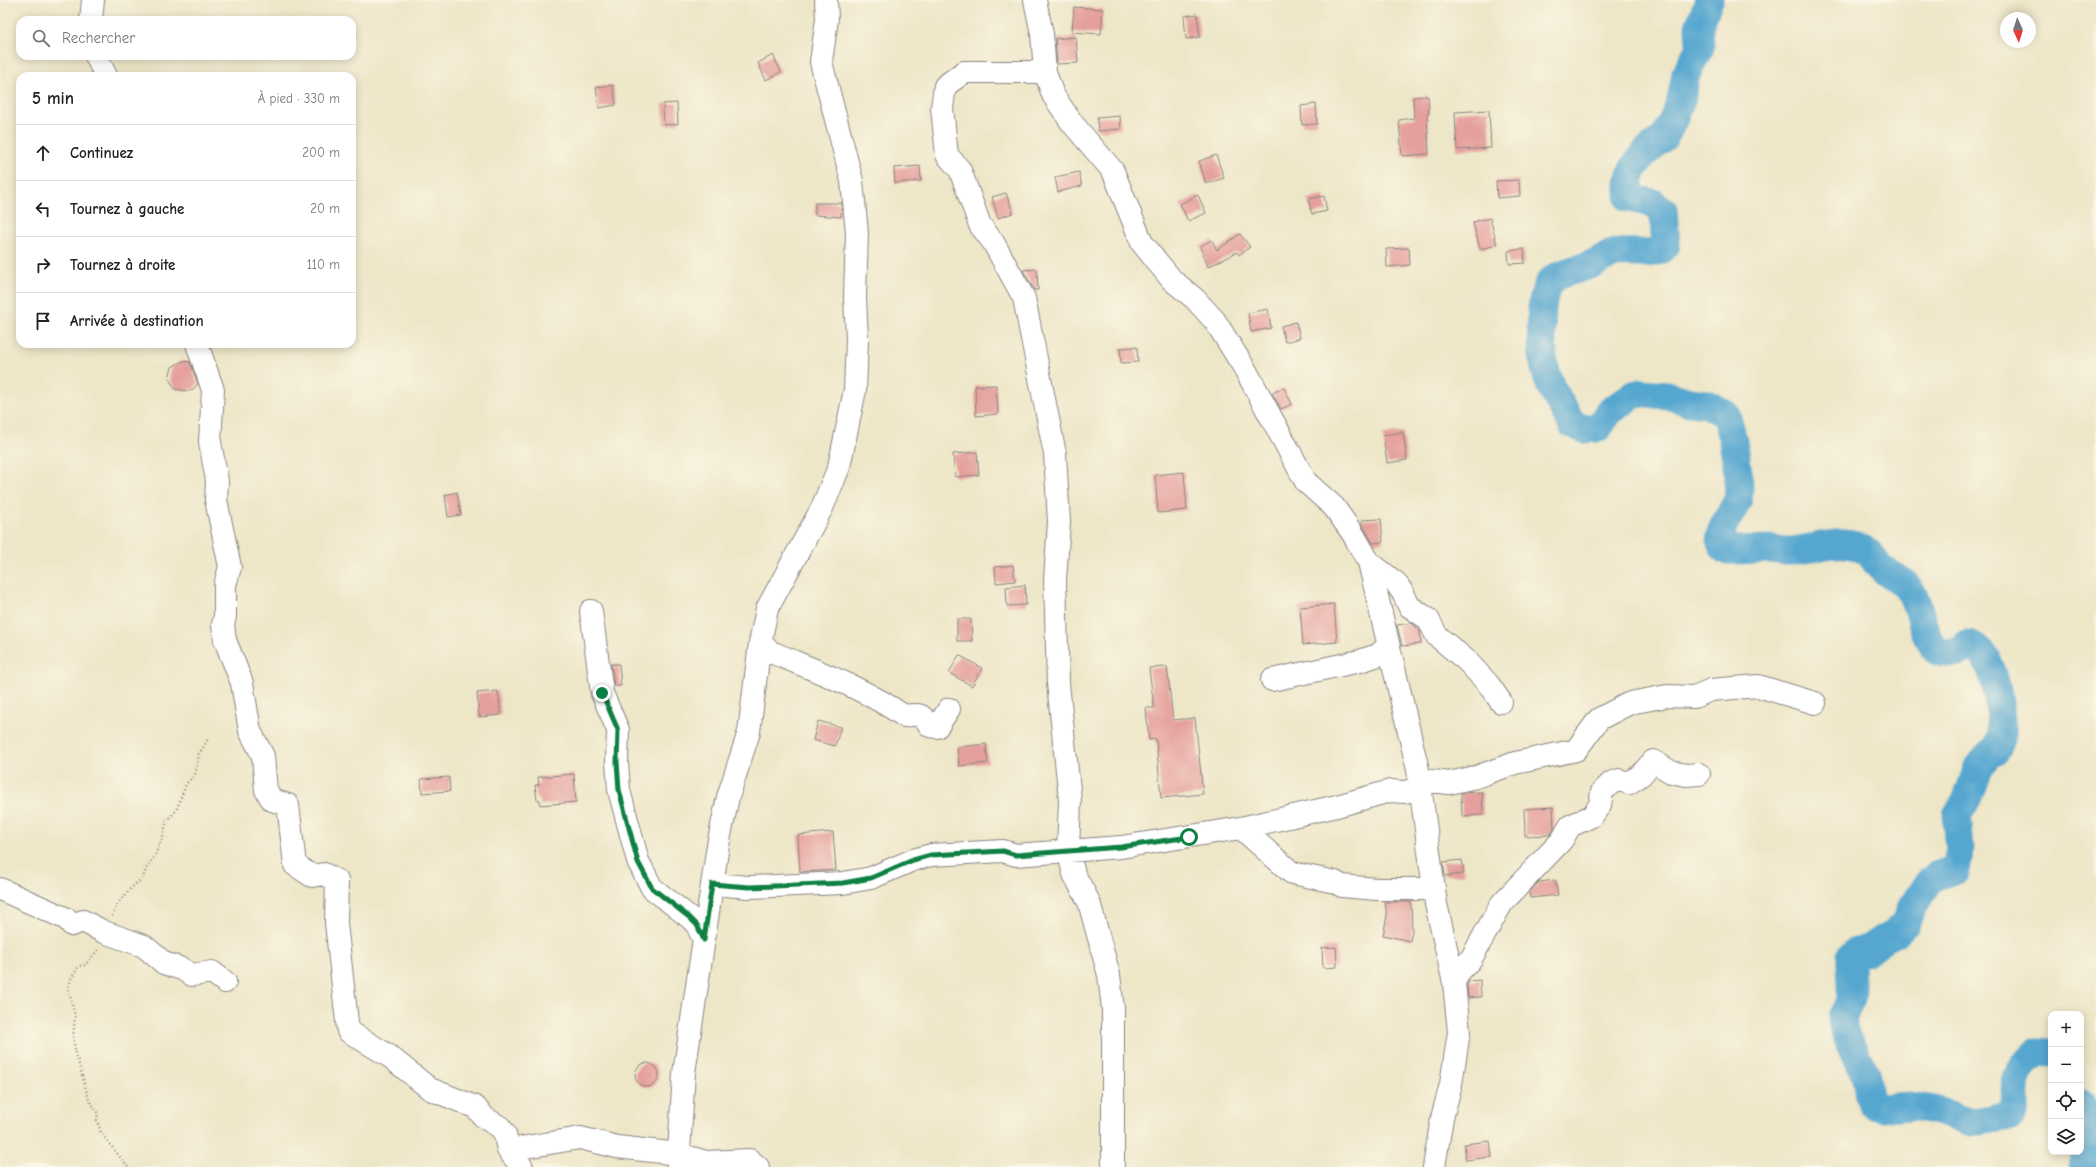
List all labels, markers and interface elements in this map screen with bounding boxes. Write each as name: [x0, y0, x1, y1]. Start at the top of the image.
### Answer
north arrow: [2000, 12, 2036, 48]
search box: [16, 16, 356, 60]
icon: search: [30, 27, 52, 49]
text: Rechercher: [62, 29, 135, 47]
text: 5 min: [32, 89, 74, 108]
text: À pied · 330 m: [258, 91, 340, 106]
icon: ahead: [32, 142, 54, 164]
text: Continuez: [70, 144, 133, 162]
text: 200 m: [302, 145, 340, 160]
icon: left: [32, 198, 54, 220]
text: Tournez à gauche: [70, 200, 184, 218]
text: 20 m: [310, 201, 340, 216]
icon: right: [32, 254, 54, 276]
text: Tournez à droite: [70, 256, 175, 274]
text: 110 m: [307, 257, 340, 272]
icon: arrive: [32, 310, 54, 332]
text: Arrivée à destination: [70, 312, 204, 330]
route end: [593, 684, 611, 702]
route start: [1180, 828, 1198, 846]
map controls: [2048, 1011, 2084, 1155]
button: +: [2048, 1011, 2084, 1047]
button: −: [2048, 1047, 2084, 1083]
button: locate: [2048, 1083, 2084, 1119]
button: layers: [2048, 1119, 2084, 1155]

